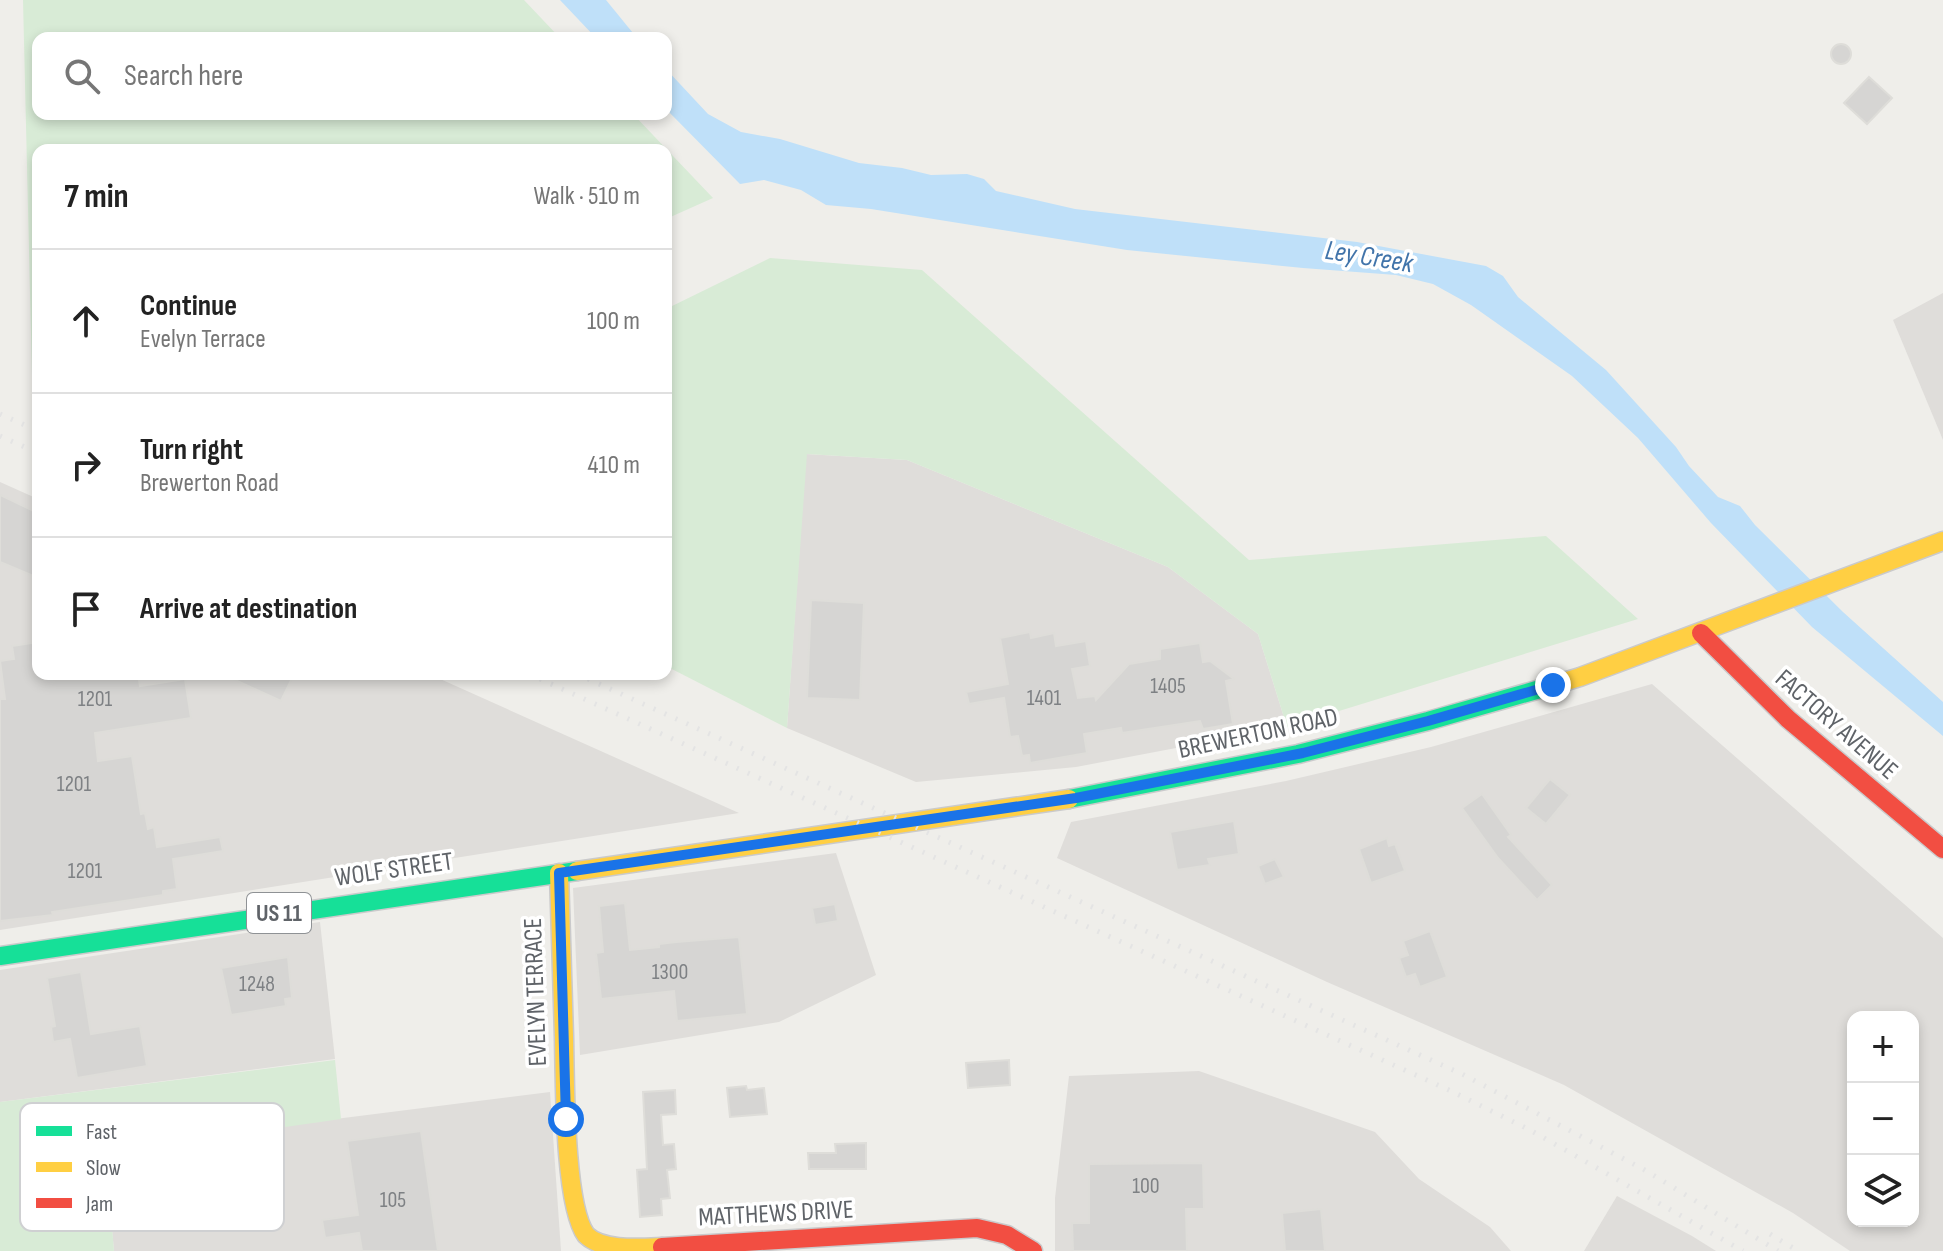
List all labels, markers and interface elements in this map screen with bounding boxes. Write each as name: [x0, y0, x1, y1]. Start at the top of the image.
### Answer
search box: [32, 32, 672, 120]
icon: search: [60, 54, 104, 98]
text: Search here: [124, 58, 243, 94]
text: 7 min: [64, 176, 129, 217]
text: Walk · 510 m: [534, 181, 640, 212]
water label: Ley Creek: [1323, 234, 1417, 280]
text: Continue: [140, 288, 237, 324]
icon: ahead: [64, 299, 108, 343]
text: 100 m: [587, 306, 640, 337]
text: Evelyn Terrace: [140, 324, 266, 355]
text: Turn right: [140, 432, 243, 468]
icon: right: [64, 443, 108, 487]
text: 410 m: [588, 450, 640, 481]
text: Brewerton Road: [140, 468, 279, 499]
icon: arrive: [64, 587, 108, 631]
text: Arrive at destination: [140, 591, 357, 627]
street label: FACTORY AVENUE: [1768, 663, 1904, 787]
route end: [1535, 667, 1571, 703]
house number: 1405: [1150, 673, 1186, 700]
house number: 1401: [1027, 685, 1061, 712]
house number: 1201: [78, 686, 113, 713]
street label: BREWERTON ROAD: [1175, 702, 1341, 766]
house number: 1201: [57, 771, 92, 798]
street label: WOLF STREET: [333, 846, 455, 894]
house number: 1201: [68, 858, 103, 885]
road number: US 11: [247, 893, 311, 933]
street label: EVELYN TERRACE: [518, 917, 554, 1067]
house number: 1300: [652, 959, 688, 986]
house number: 1248: [239, 971, 275, 998]
map controls: [1847, 1011, 1919, 1227]
button: +: [1847, 1011, 1919, 1083]
button: −: [1847, 1083, 1919, 1155]
route start: [548, 1101, 584, 1137]
legend: [20, 1103, 284, 1231]
text: Fast: [86, 1119, 117, 1146]
text: Slow: [86, 1155, 121, 1182]
button: layers: [1847, 1155, 1919, 1227]
house number: 100: [1132, 1173, 1160, 1200]
house number: 105: [380, 1187, 406, 1214]
text: Jam: [85, 1191, 113, 1218]
street label: MATTHEWS DRIVE: [698, 1194, 854, 1234]

